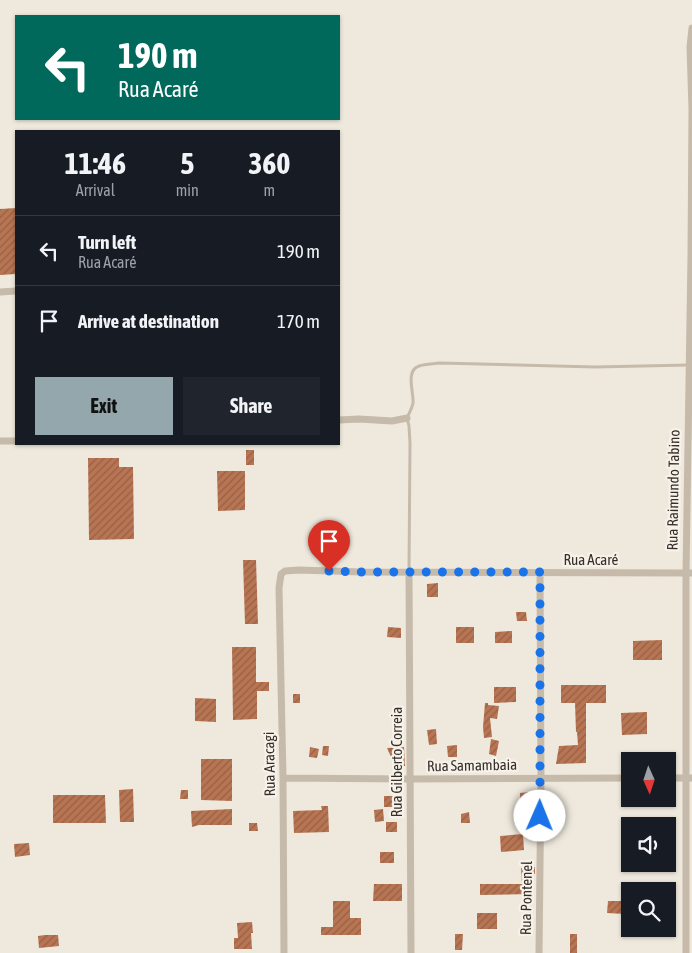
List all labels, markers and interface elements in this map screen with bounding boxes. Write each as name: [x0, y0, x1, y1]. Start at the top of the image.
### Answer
icon: left: [35, 35, 100, 100]
text: 190 m: [118, 35, 197, 75]
text: Rua Acaré: [118, 76, 199, 102]
text: 11:46: [64, 146, 126, 180]
text: 5: [180, 146, 194, 180]
text: 360: [248, 146, 290, 180]
text: Arrival: [76, 181, 115, 199]
text: min: [176, 181, 199, 199]
text: m: [264, 181, 275, 199]
text: Turn left: [78, 231, 136, 253]
icon: left: [35, 237, 63, 265]
text: 190 m: [277, 240, 320, 262]
text: Rua Acaré: [78, 253, 137, 271]
icon: arrive: [35, 307, 63, 335]
text: Arrive at destination: [78, 310, 219, 332]
text: 170 m: [277, 310, 320, 332]
button: Exit: [35, 377, 173, 435]
button: Share: [183, 377, 320, 435]
street label: Rua Raimundo Tabino: [663, 430, 683, 550]
pin: [308, 520, 350, 571]
icon: arrive: [315, 527, 343, 555]
street label: Rua Acaré: [564, 551, 619, 568]
street label: Rua Gilberto Correia: [388, 707, 405, 817]
street label: Rua Aracagi: [260, 732, 278, 796]
north arrow: [621, 752, 676, 808]
map controls: [621, 752, 676, 937]
street label: Rua Samambaia: [427, 756, 517, 774]
position arrow: [513, 789, 565, 841]
button: sound: [621, 817, 676, 872]
street label: Rua Pontenel: [517, 861, 535, 935]
button: search: [621, 882, 676, 937]

